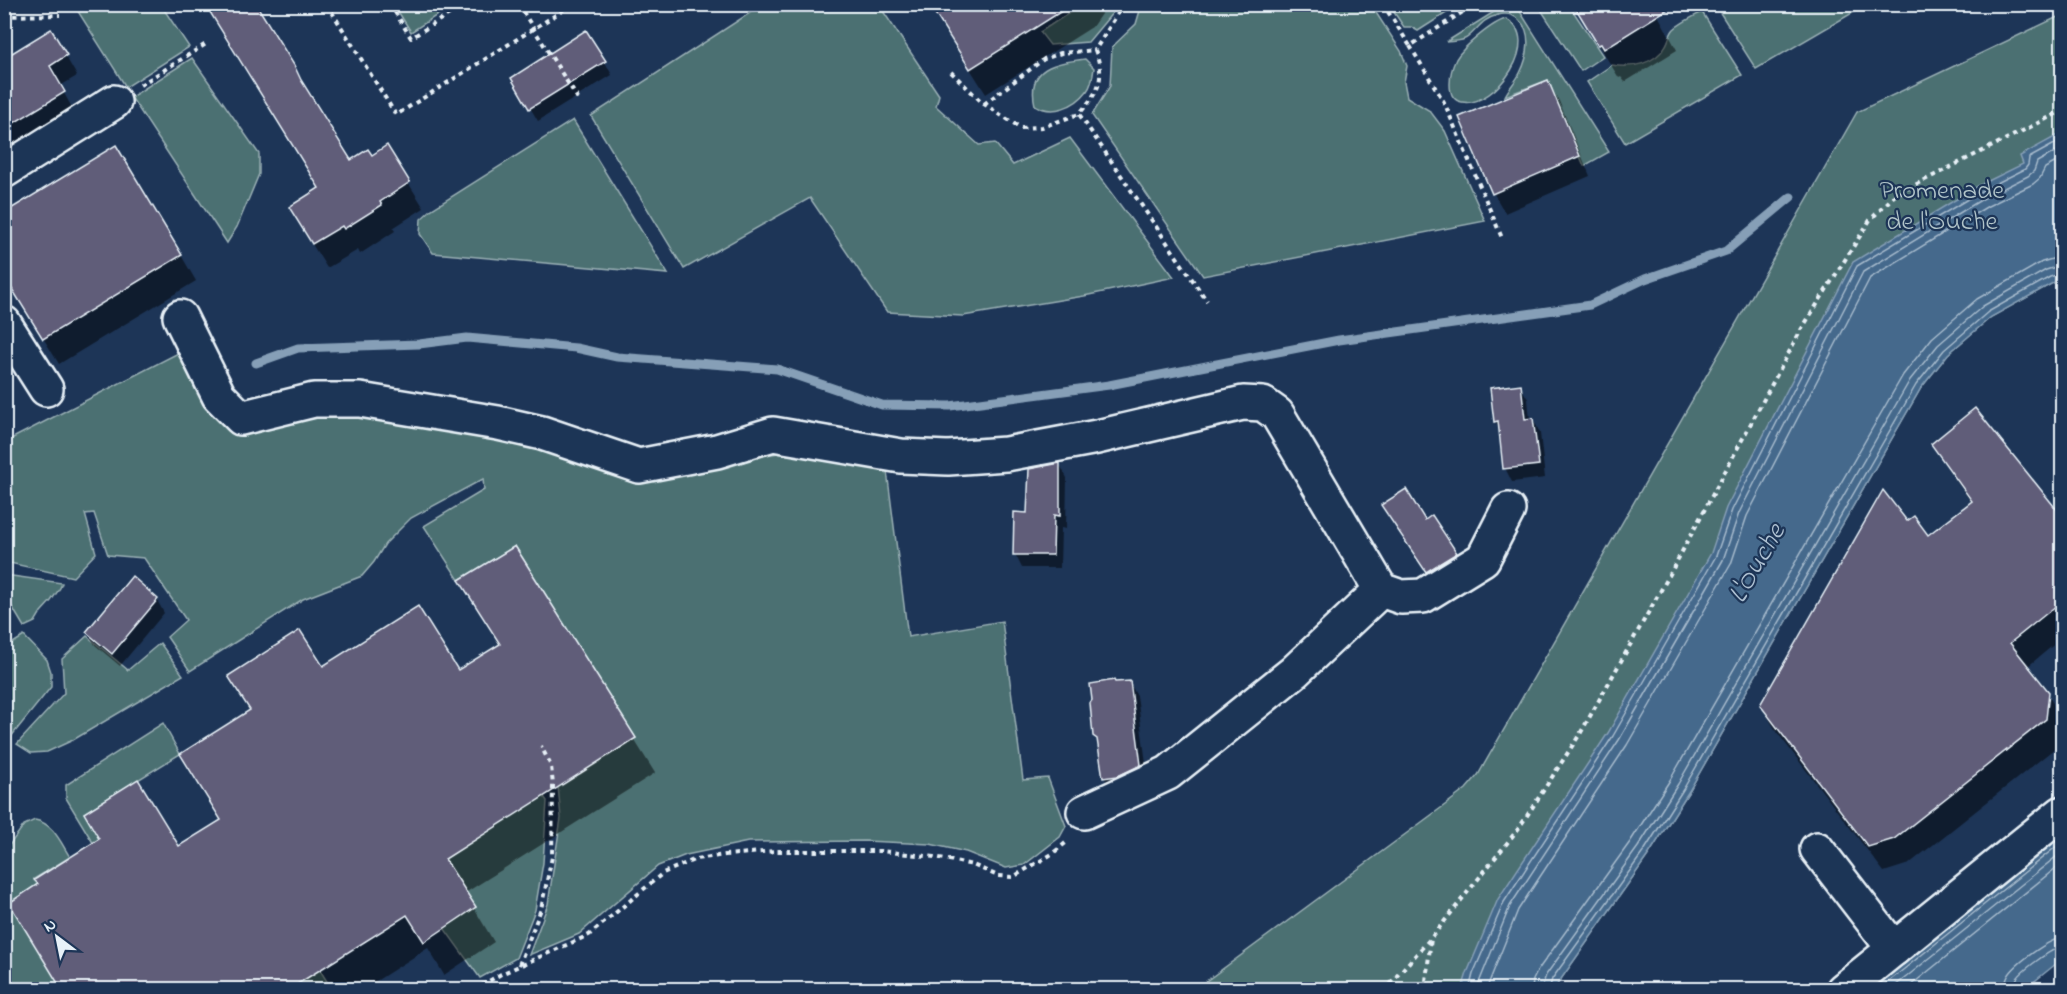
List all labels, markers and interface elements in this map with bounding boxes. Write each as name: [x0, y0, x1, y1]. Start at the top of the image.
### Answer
park label: Promenade de l'Ouche: [1880, 172, 2005, 242]
water label: L'Ouche: [1719, 515, 1798, 611]
north arrow: [27, 907, 87, 967]
text: N: [39, 913, 61, 939]

